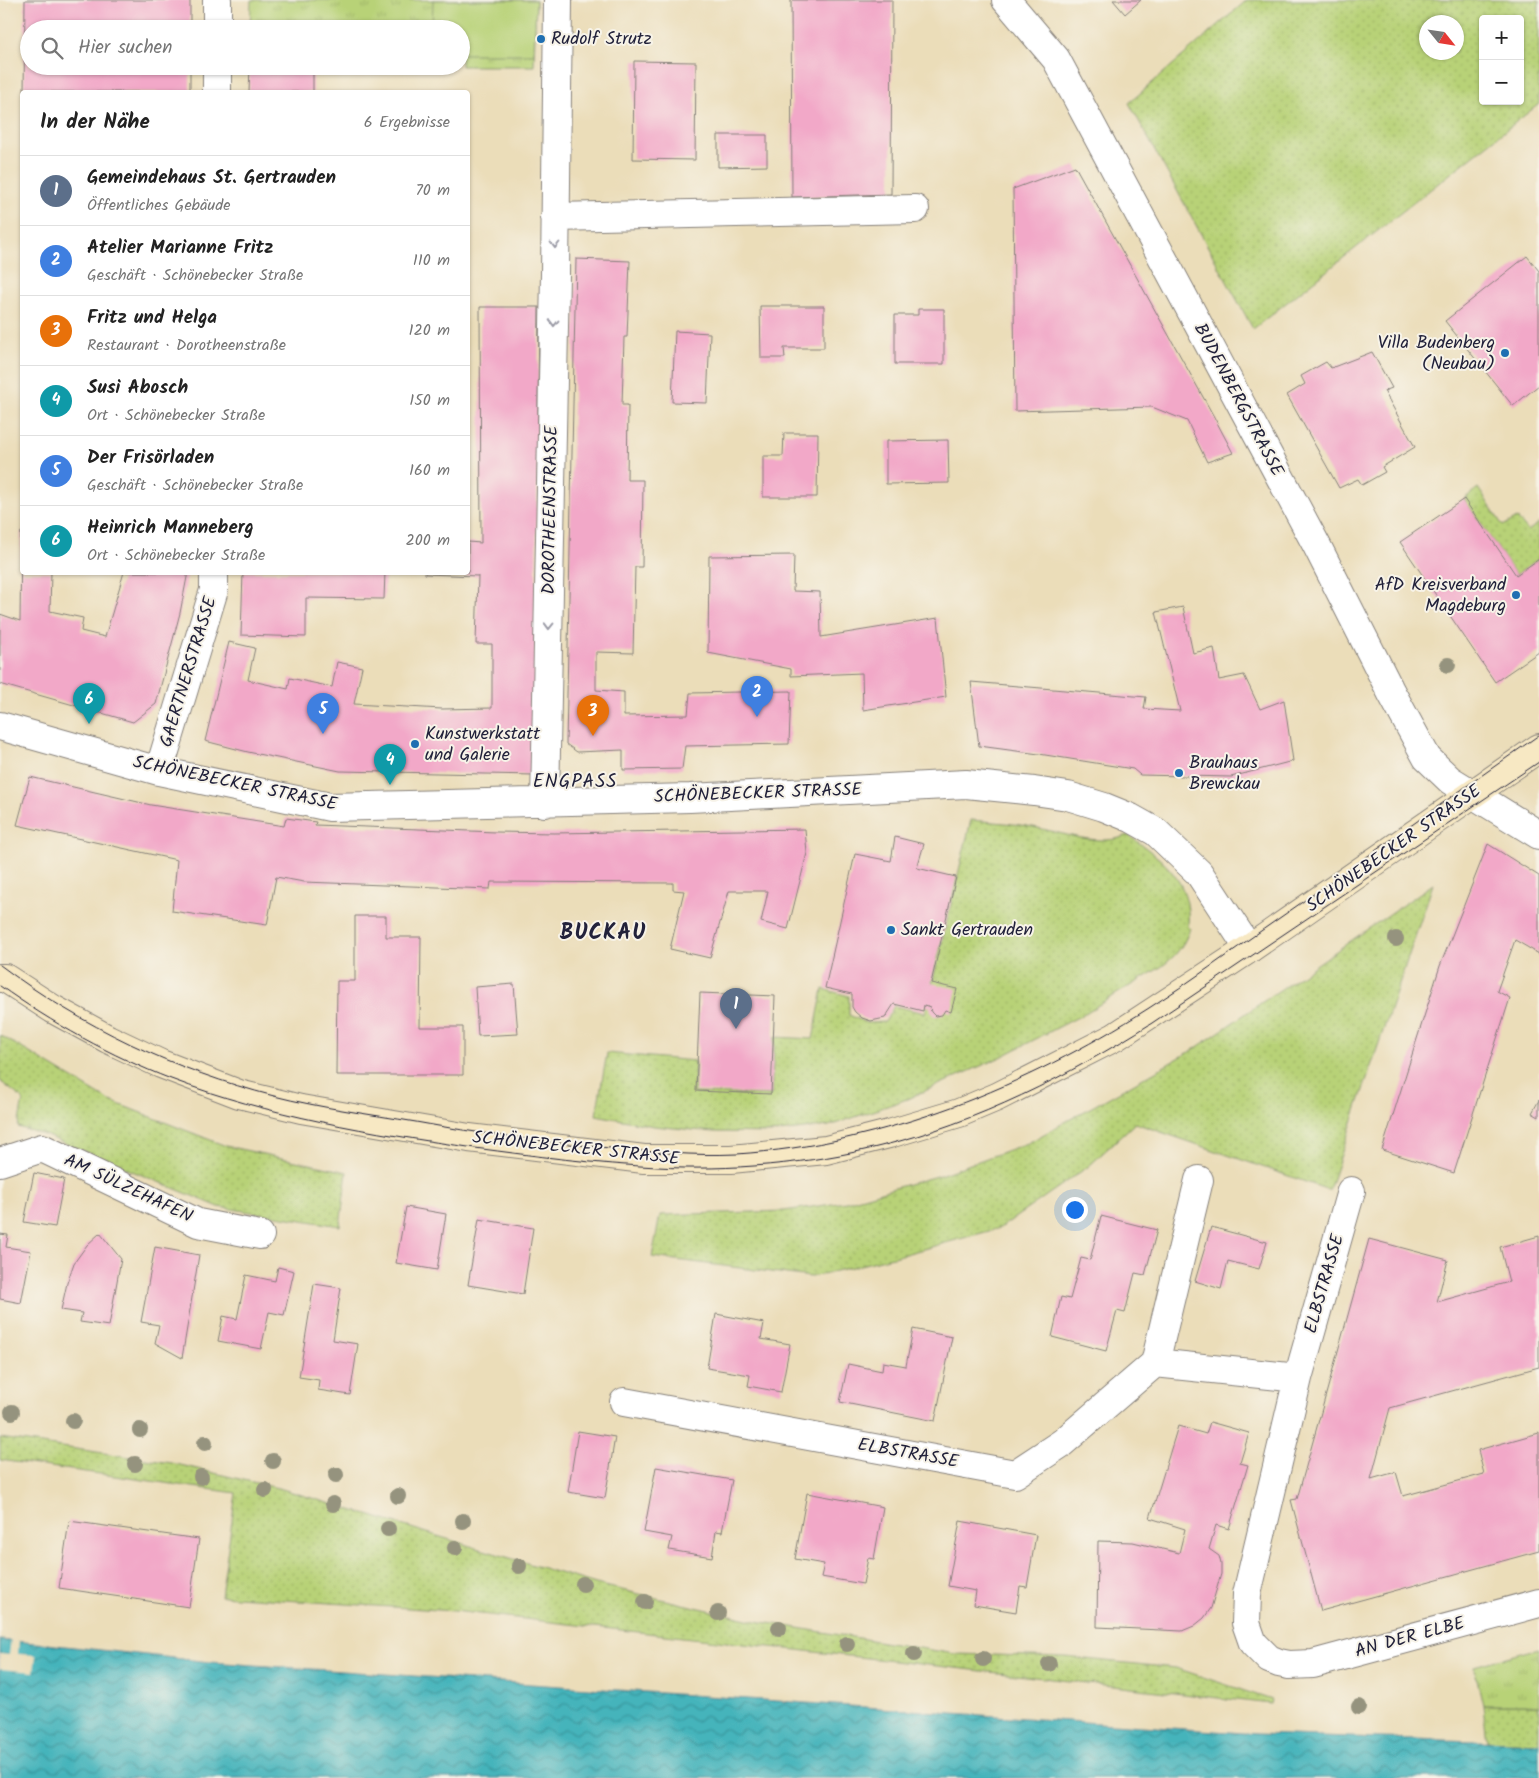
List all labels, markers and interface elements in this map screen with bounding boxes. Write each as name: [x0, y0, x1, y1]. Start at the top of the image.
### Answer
north arrow: [1419, 15, 1464, 60]
map controls: [1479, 15, 1524, 105]
button: +: [1479, 15, 1524, 60]
search box: [20, 20, 470, 75]
place label: Rudolf Strutz: [551, 25, 652, 54]
text: Hier suchen: [78, 33, 172, 63]
marker: Rudolf Strutz: [535, 33, 547, 45]
icon: search: [38, 34, 66, 62]
button: −: [1479, 60, 1524, 105]
text: In der Nähe: [40, 106, 150, 139]
text: 6 Ergebnisse: [364, 110, 450, 135]
text: Gemeindehaus St. Gertrauden: [87, 163, 336, 193]
text: 1: [54, 178, 58, 203]
text: 70 m: [415, 178, 450, 203]
text: Öffentliches Gebäude: [87, 193, 230, 218]
text: Atelier Marianne Fritz: [87, 233, 273, 263]
one-way arrow: [550, 242, 560, 250]
text: 2: [51, 248, 61, 273]
text: 110 m: [413, 248, 450, 273]
text: Geschäft · Schönebecker Straße: [87, 263, 303, 288]
text: Fritz und Helga: [87, 303, 217, 333]
text: 3: [52, 318, 60, 343]
text: 120 m: [409, 318, 450, 343]
street label: BUDENBERGSTRASSE: [1185, 318, 1291, 482]
one-way arrow: [549, 319, 560, 327]
place label: Villa Budenberg (Neubau): [1378, 329, 1495, 379]
text: Restaurant · Dorotheenstraße: [87, 333, 286, 358]
marker: Villa Budenberg (Neubau): [1499, 347, 1511, 359]
text: Susi Abosch: [87, 373, 188, 403]
text: 4: [52, 388, 60, 413]
text: 150 m: [409, 388, 450, 413]
text: Ort · Schönebecker Straße: [87, 403, 265, 428]
street label: DOROTHEENSTRASSE: [535, 425, 567, 595]
text: Der Frisörladen: [87, 443, 214, 473]
text: 5: [52, 458, 60, 483]
text: 160 m: [409, 458, 450, 483]
text: Geschäft · Schönebecker Straße: [87, 473, 303, 498]
text: Heinrich Manneberg: [87, 513, 254, 543]
text: 6: [52, 528, 60, 553]
text: 200 m: [406, 528, 450, 553]
text: Ort · Schönebecker Straße: [87, 543, 265, 568]
place label: AfD Kreisverband Magdeburg: [1375, 571, 1507, 621]
marker: AfD Kreisverband Magdeburg: [1510, 589, 1522, 601]
street label: GAERTNERSTRASSE: [152, 593, 226, 751]
one-way arrow: [544, 622, 554, 630]
pin: 2: [741, 676, 773, 717]
pin: 6: [73, 683, 105, 724]
pin: 5: [307, 693, 339, 734]
pin: 3: [577, 695, 609, 736]
place label: Kunstwerkstatt und Galerie: [425, 720, 541, 770]
marker: Kunstwerkstatt und Galerie: [409, 738, 421, 750]
pin: 4: [374, 744, 406, 785]
street label: SCHÖNEBECKER STRASSE: [130, 748, 340, 820]
place label: Brauhaus Brewckau: [1189, 749, 1261, 799]
district label: ENGPASS: [533, 767, 617, 797]
marker: Brauhaus Brewckau: [1173, 767, 1185, 779]
street label: SCHÖNEBECKER STRASSE: [653, 776, 863, 812]
street label: SCHÖNEBECKER STRASSE: [1300, 777, 1488, 921]
district label: BUCKAU: [560, 916, 646, 951]
place label: Sankt Gertrauden: [901, 916, 1033, 945]
marker: Sankt Gertrauden: [885, 924, 897, 936]
pin: 1: [720, 988, 752, 1029]
street label: SCHÖNEBECKER STRASSE: [471, 1124, 681, 1174]
street label: AM SÜLZEHAFEN: [59, 1146, 197, 1232]
your location: [1062, 1197, 1088, 1223]
street label: ELBSTRASSE: [1297, 1230, 1353, 1337]
street label: ELBSTRASSE: [855, 1431, 961, 1477]
street label: AN DER ELBE: [1352, 1609, 1469, 1667]

